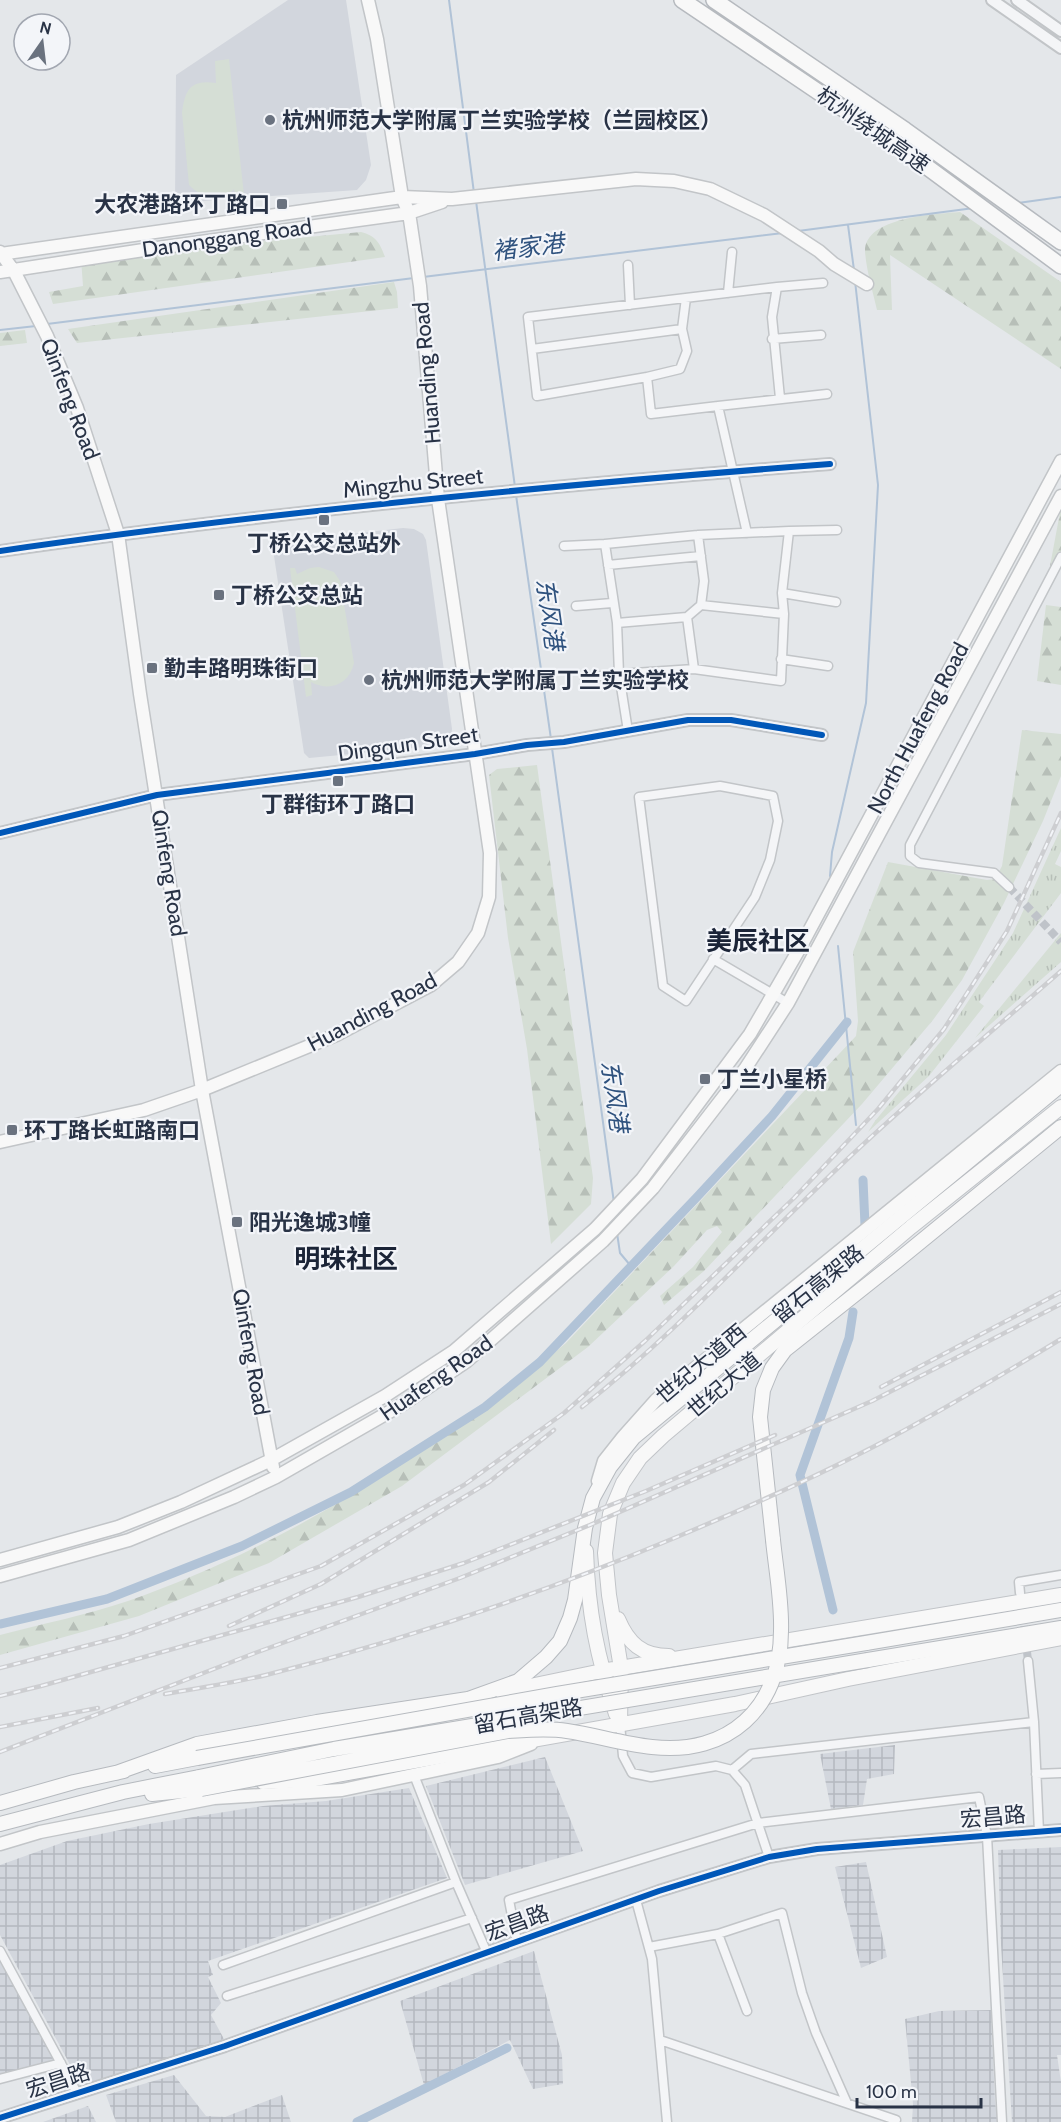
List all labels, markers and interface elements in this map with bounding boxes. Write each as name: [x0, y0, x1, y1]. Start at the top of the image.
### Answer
north arrow: [12, 12, 72, 72]
text: N: [38, 17, 53, 39]
street label: 杭州绕城高速: [811, 81, 935, 179]
place label: 杭州师范大学附属丁兰实验学校（兰园校区）: [282, 107, 722, 134]
marker: 杭州师范大学附属丁兰实验学校（兰园校区）: [263, 113, 277, 127]
place label: 大农港路环丁路口: [94, 191, 270, 218]
marker: 大农港路环丁路口: [275, 197, 289, 211]
street label: Danonggang Road: [140, 213, 314, 263]
water label: 褚家港: [491, 228, 568, 266]
street label: Huanding Road: [407, 301, 447, 445]
street label: Qinfeng Road: [34, 334, 106, 464]
street label: Mingzhu Street: [342, 462, 485, 504]
marker: 丁桥公交总站外: [317, 513, 331, 527]
place label: 丁桥公交总站外: [247, 530, 401, 557]
water label: 东风港: [531, 576, 570, 655]
place label: 丁桥公交总站: [231, 582, 363, 609]
marker: 丁桥公交总站: [212, 588, 226, 602]
street label: North Huafeng Road: [861, 638, 975, 818]
place label: 勤丰路明珠街口: [164, 655, 318, 682]
marker: 勤丰路明珠街口: [145, 661, 159, 675]
place label: 杭州师范大学附属丁兰实验学校: [381, 667, 689, 694]
marker: 杭州师范大学附属丁兰实验学校: [362, 673, 376, 687]
street label: Dingqun Street: [336, 721, 480, 767]
marker: 丁群街环丁路口: [331, 774, 345, 788]
place label: 丁群街环丁路口: [261, 791, 415, 818]
street label: Qinfeng Road: [146, 808, 192, 938]
district label: 美辰社区: [706, 925, 810, 957]
street label: Huanding Road: [303, 967, 441, 1057]
water label: 东风港: [596, 1058, 635, 1137]
place label: 丁兰小星桥: [717, 1066, 827, 1093]
marker: 丁兰小星桥: [698, 1072, 712, 1086]
place label: 环丁路长虹路南口: [24, 1117, 200, 1144]
marker: 环丁路长虹路南口: [5, 1123, 19, 1137]
place label: 阳光逸城3幢: [249, 1209, 371, 1236]
marker: 阳光逸城3幢: [230, 1215, 244, 1229]
street label: 留石高架路: [767, 1239, 869, 1329]
district label: 明珠社区: [294, 1243, 398, 1275]
street label: Qinfeng Road: [227, 1287, 275, 1417]
street label: 世纪大道西: [650, 1319, 752, 1409]
street label: Huafeng Road: [374, 1329, 498, 1427]
street label: 世纪大道: [682, 1347, 766, 1423]
street label: 留石高架路: [471, 1693, 585, 1739]
street label: 宏昌路: [959, 1801, 1027, 1833]
street label: 宏昌路: [481, 1899, 553, 1947]
street label: 宏昌路: [22, 2058, 94, 2104]
scale bar: [857, 2071, 982, 2109]
text: 100 m: [866, 2081, 917, 2103]

